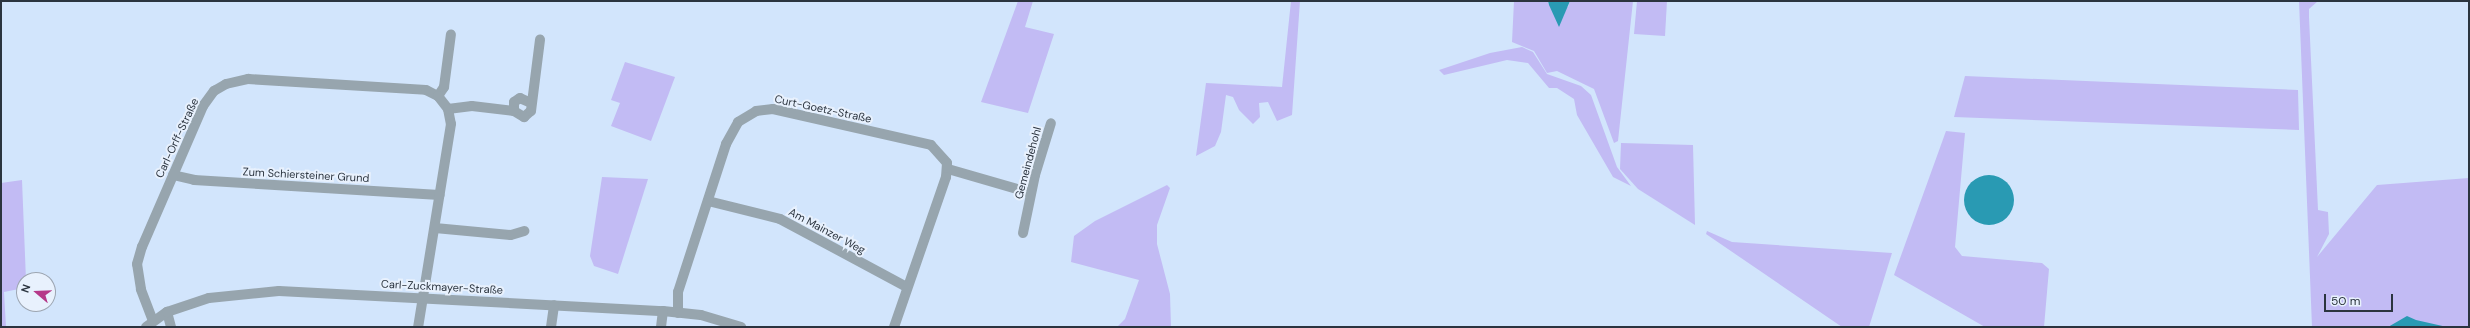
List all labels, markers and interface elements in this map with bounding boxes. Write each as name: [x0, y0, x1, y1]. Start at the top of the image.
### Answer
street label: Curt-Goetz-Straße: [773, 92, 873, 126]
street label: Carl-Orff-Straße: [153, 96, 201, 180]
street label: Gemeindehohl: [1012, 125, 1044, 201]
street label: Zum Schiersteiner Grund: [242, 165, 370, 185]
street label: Am Mainzer Weg: [786, 205, 868, 257]
north arrow: [16, 272, 56, 312]
street label: Carl-Zuckmayer-Straße: [381, 277, 503, 297]
text: N: [18, 282, 34, 294]
scale bar: [2326, 286, 2395, 312]
text: 50 m: [2331, 293, 2360, 309]

